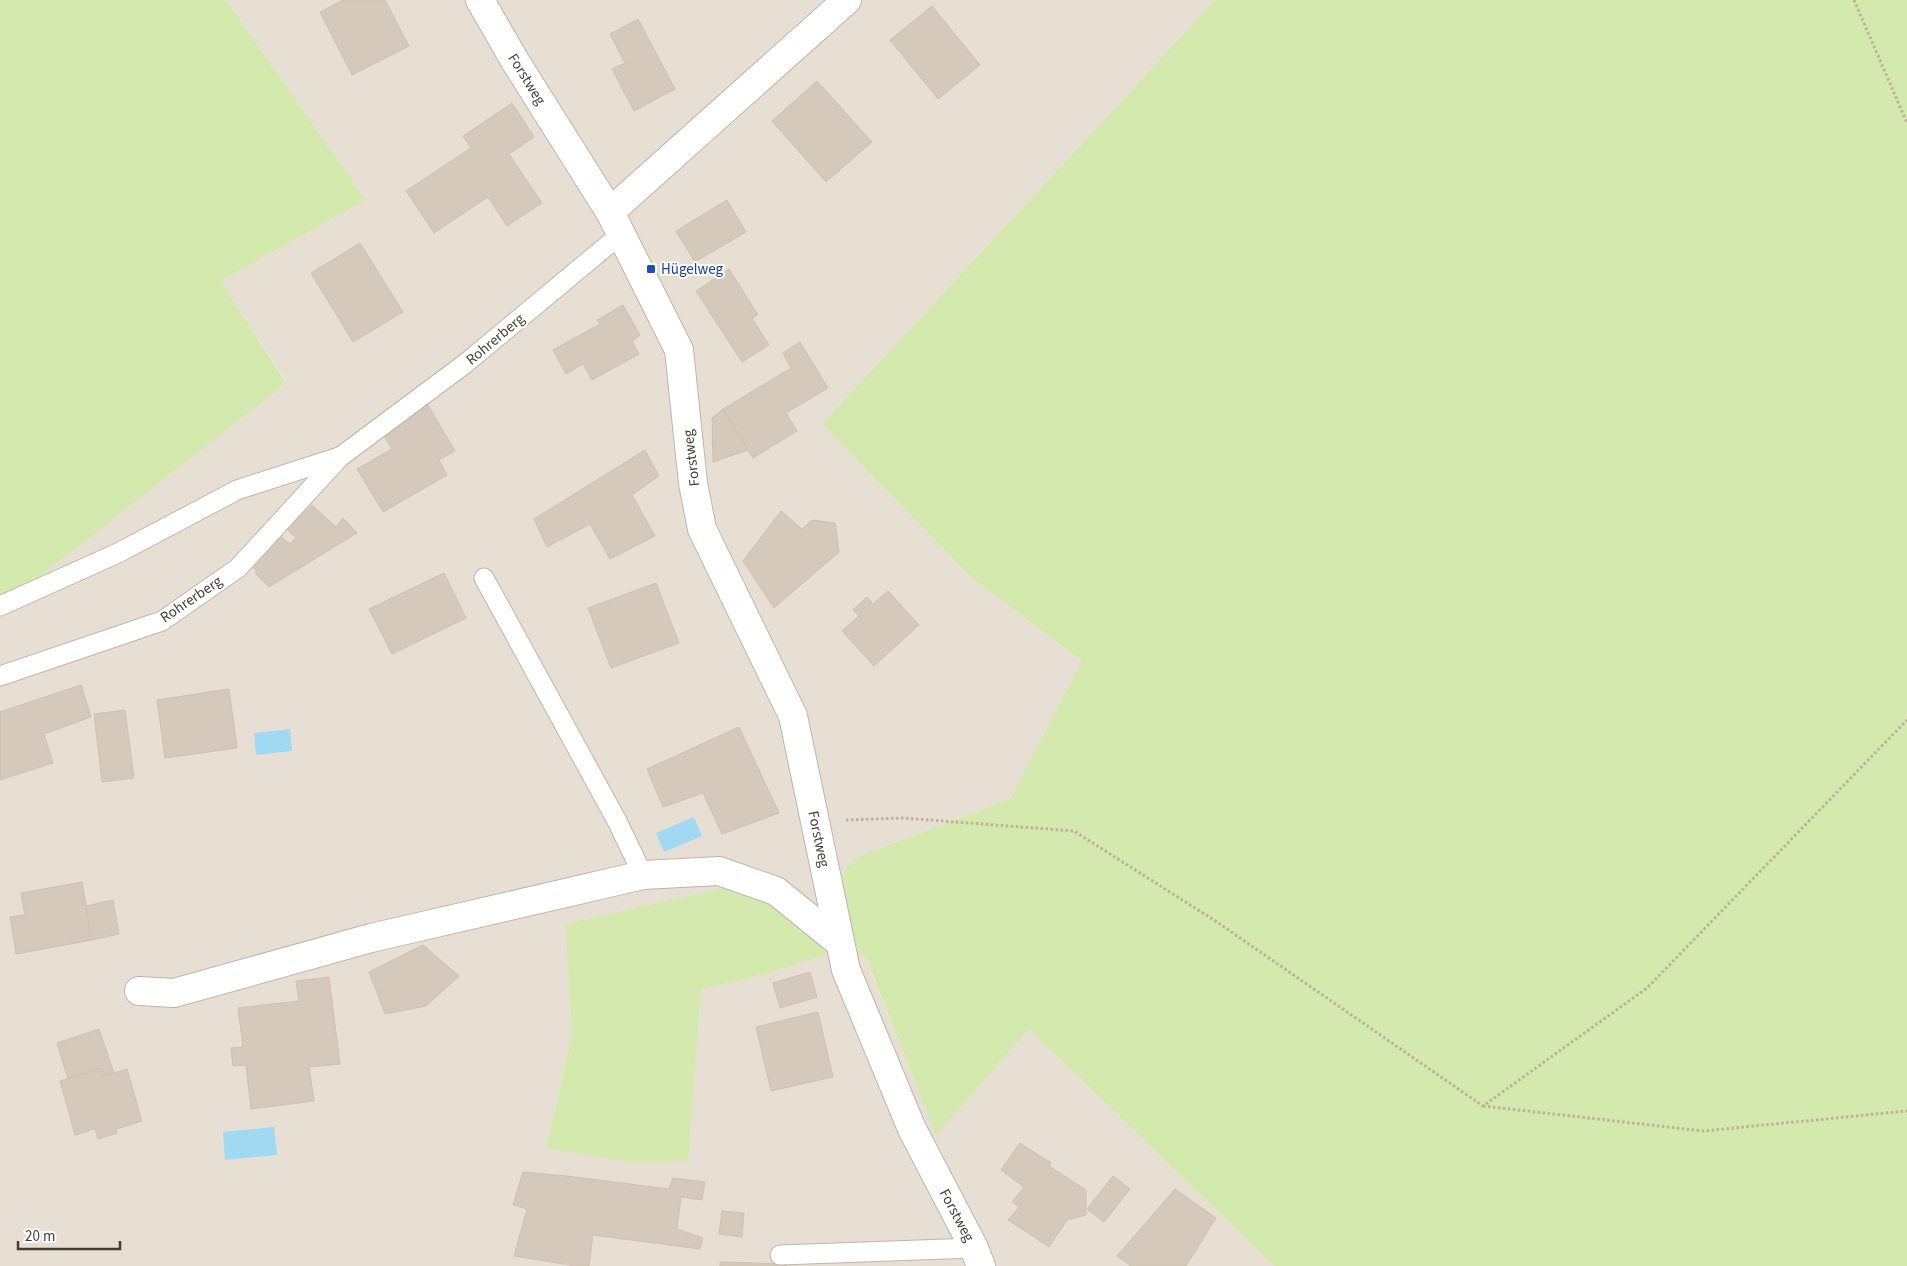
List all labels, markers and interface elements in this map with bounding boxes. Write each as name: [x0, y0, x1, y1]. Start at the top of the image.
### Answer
street label: Forstweg: [503, 49, 551, 109]
place label: Hügelweg: [661, 259, 724, 280]
marker: Hügelweg: [645, 263, 657, 275]
street label: Rohrerberg: [461, 308, 529, 370]
street label: Forstweg: [678, 428, 705, 488]
street label: Rohrerberg: [156, 571, 227, 628]
street label: Forstweg: [802, 809, 835, 870]
street label: Forstweg: [934, 1185, 979, 1246]
scale bar: [18, 1218, 120, 1250]
text: 20 m: [25, 1226, 55, 1247]

